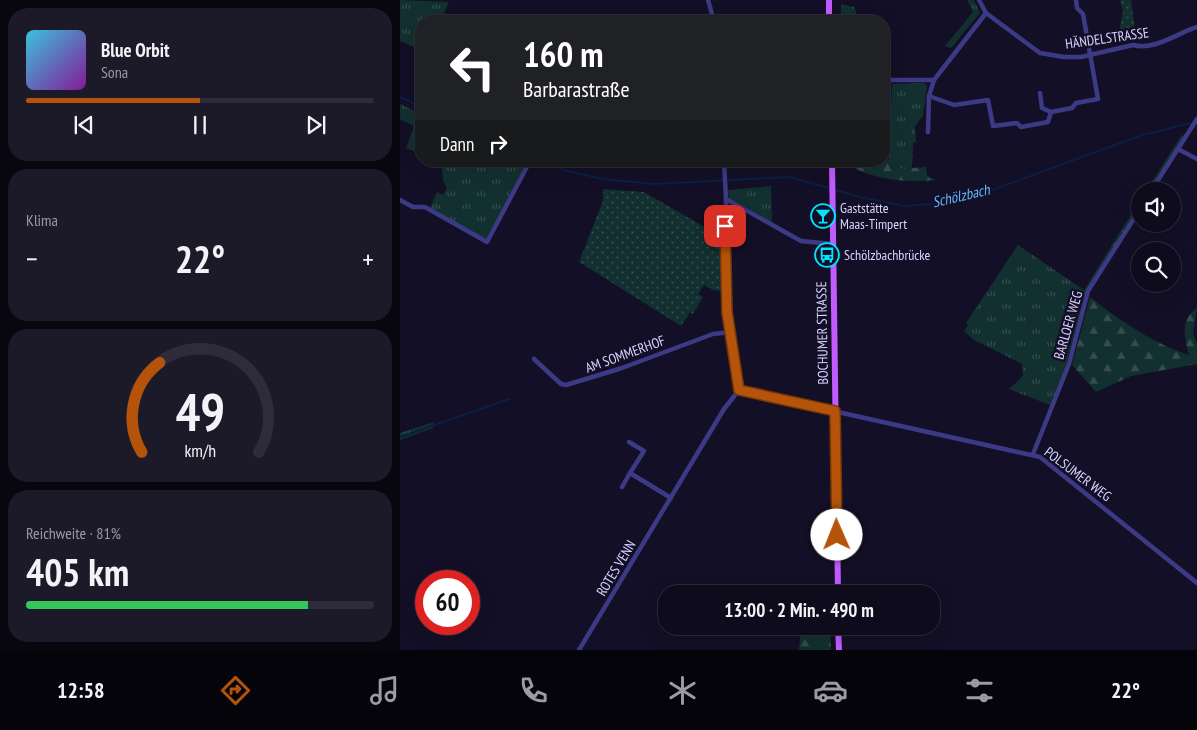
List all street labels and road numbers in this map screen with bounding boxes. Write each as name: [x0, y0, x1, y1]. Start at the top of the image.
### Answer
street label: HÄNDELSTRASSE: [1064, 23, 1150, 53]
street label: BOCHUMER STRASSE: [812, 281, 832, 385]
street label: BARLOER WEG: [1050, 289, 1086, 361]
street label: AM SOMMERHOF: [583, 331, 668, 377]
street label: POLSUMER WEG: [1041, 443, 1115, 505]
street label: ROTES VENN: [592, 537, 640, 599]

